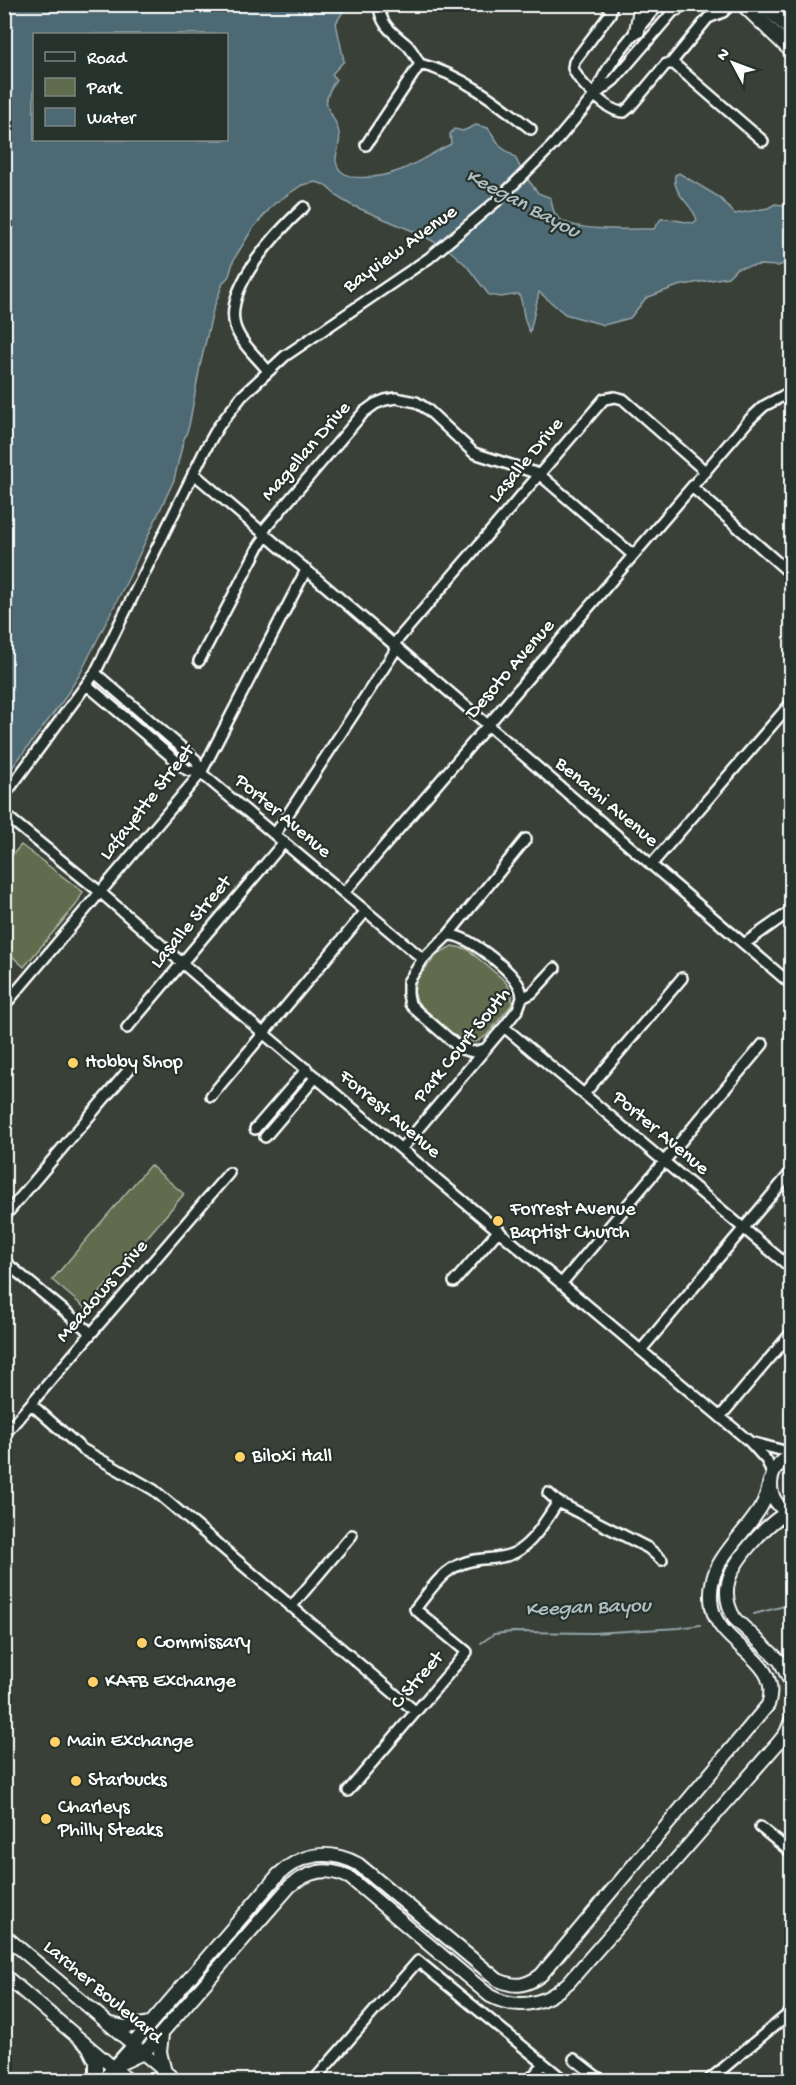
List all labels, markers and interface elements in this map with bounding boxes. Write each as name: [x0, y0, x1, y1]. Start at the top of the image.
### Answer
legend: [33, 33, 228, 141]
north arrow: [703, 33, 763, 93]
text: N: [714, 45, 735, 66]
text: Road: [87, 49, 128, 70]
text: Park: [86, 79, 123, 100]
text: Water: [87, 109, 137, 130]
water label: Keegan Bayou: [461, 165, 585, 246]
street label: Bayview Avenue: [339, 201, 463, 300]
street label: Magellan Drive: [258, 397, 357, 507]
street label: Lasalle Drive: [485, 413, 570, 508]
street label: Desoto Avenue: [460, 615, 561, 726]
street label: Lafayette Street: [96, 739, 201, 865]
street label: Benachi Avenue: [549, 752, 663, 853]
street label: Porter Avenue: [228, 769, 335, 864]
street label: Lasalle Street: [147, 871, 239, 974]
street label: Park Court South: [409, 984, 517, 1109]
place label: Hobby Shop: [85, 1052, 183, 1075]
marker: Hobby Shop: [66, 1056, 80, 1070]
street label: Forrest Avenue: [333, 1065, 445, 1165]
street label: Porter Avenue: [606, 1086, 713, 1181]
place label: Forrest Avenue Baptist Church: [509, 1199, 636, 1245]
marker: Forrest Avenue Baptist Church: [491, 1214, 505, 1228]
street label: Meadows Drive: [52, 1235, 154, 1348]
place label: Biloxi Hall: [251, 1446, 332, 1469]
marker: Biloxi Hall: [233, 1450, 247, 1464]
water label: Keegan Bayou: [525, 1594, 653, 1624]
place label: Commissary: [154, 1632, 251, 1655]
marker: Commissary: [135, 1636, 149, 1650]
street label: C Street: [387, 1646, 450, 1715]
place label: KAFB Exchange: [105, 1671, 237, 1694]
marker: KAFB Exchange: [86, 1675, 100, 1689]
place label: Main Exchange: [67, 1731, 194, 1754]
marker: Main Exchange: [48, 1735, 62, 1749]
place label: Starbucks: [88, 1770, 167, 1793]
marker: Starbucks: [69, 1774, 83, 1788]
place label: Charleys Philly Steaks: [57, 1797, 163, 1843]
marker: Charleys Philly Steaks: [39, 1812, 53, 1826]
street label: Larcher Boulevard: [38, 1936, 168, 2051]

